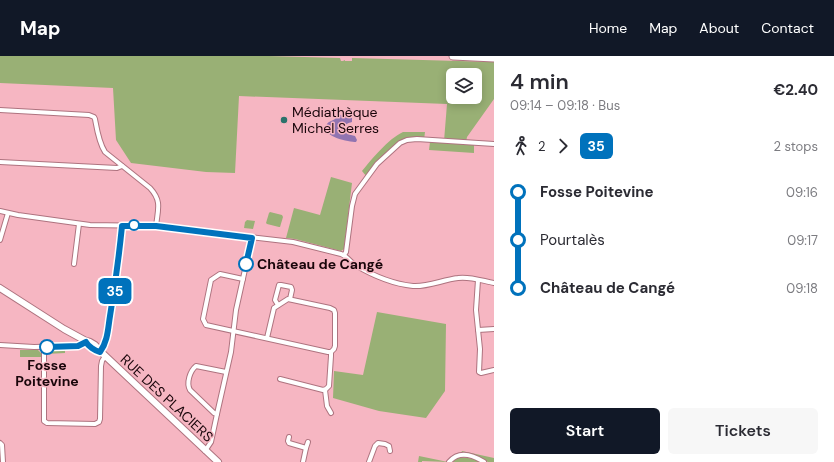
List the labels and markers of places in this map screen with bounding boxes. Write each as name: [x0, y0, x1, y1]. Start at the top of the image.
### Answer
place label: Médiathèque Michel Serres: [292, 103, 379, 137]
marker: Médiathèque Michel Serres: [279, 115, 289, 125]
unlabelled marker: [128, 219, 140, 231]
place label: Château de Cangé: [257, 255, 383, 273]
marker: Château de Cangé: [238, 256, 254, 272]
marker: Fosse Poitevine: [39, 339, 55, 355]
place label: Fosse Poitevine: [15, 356, 79, 390]

